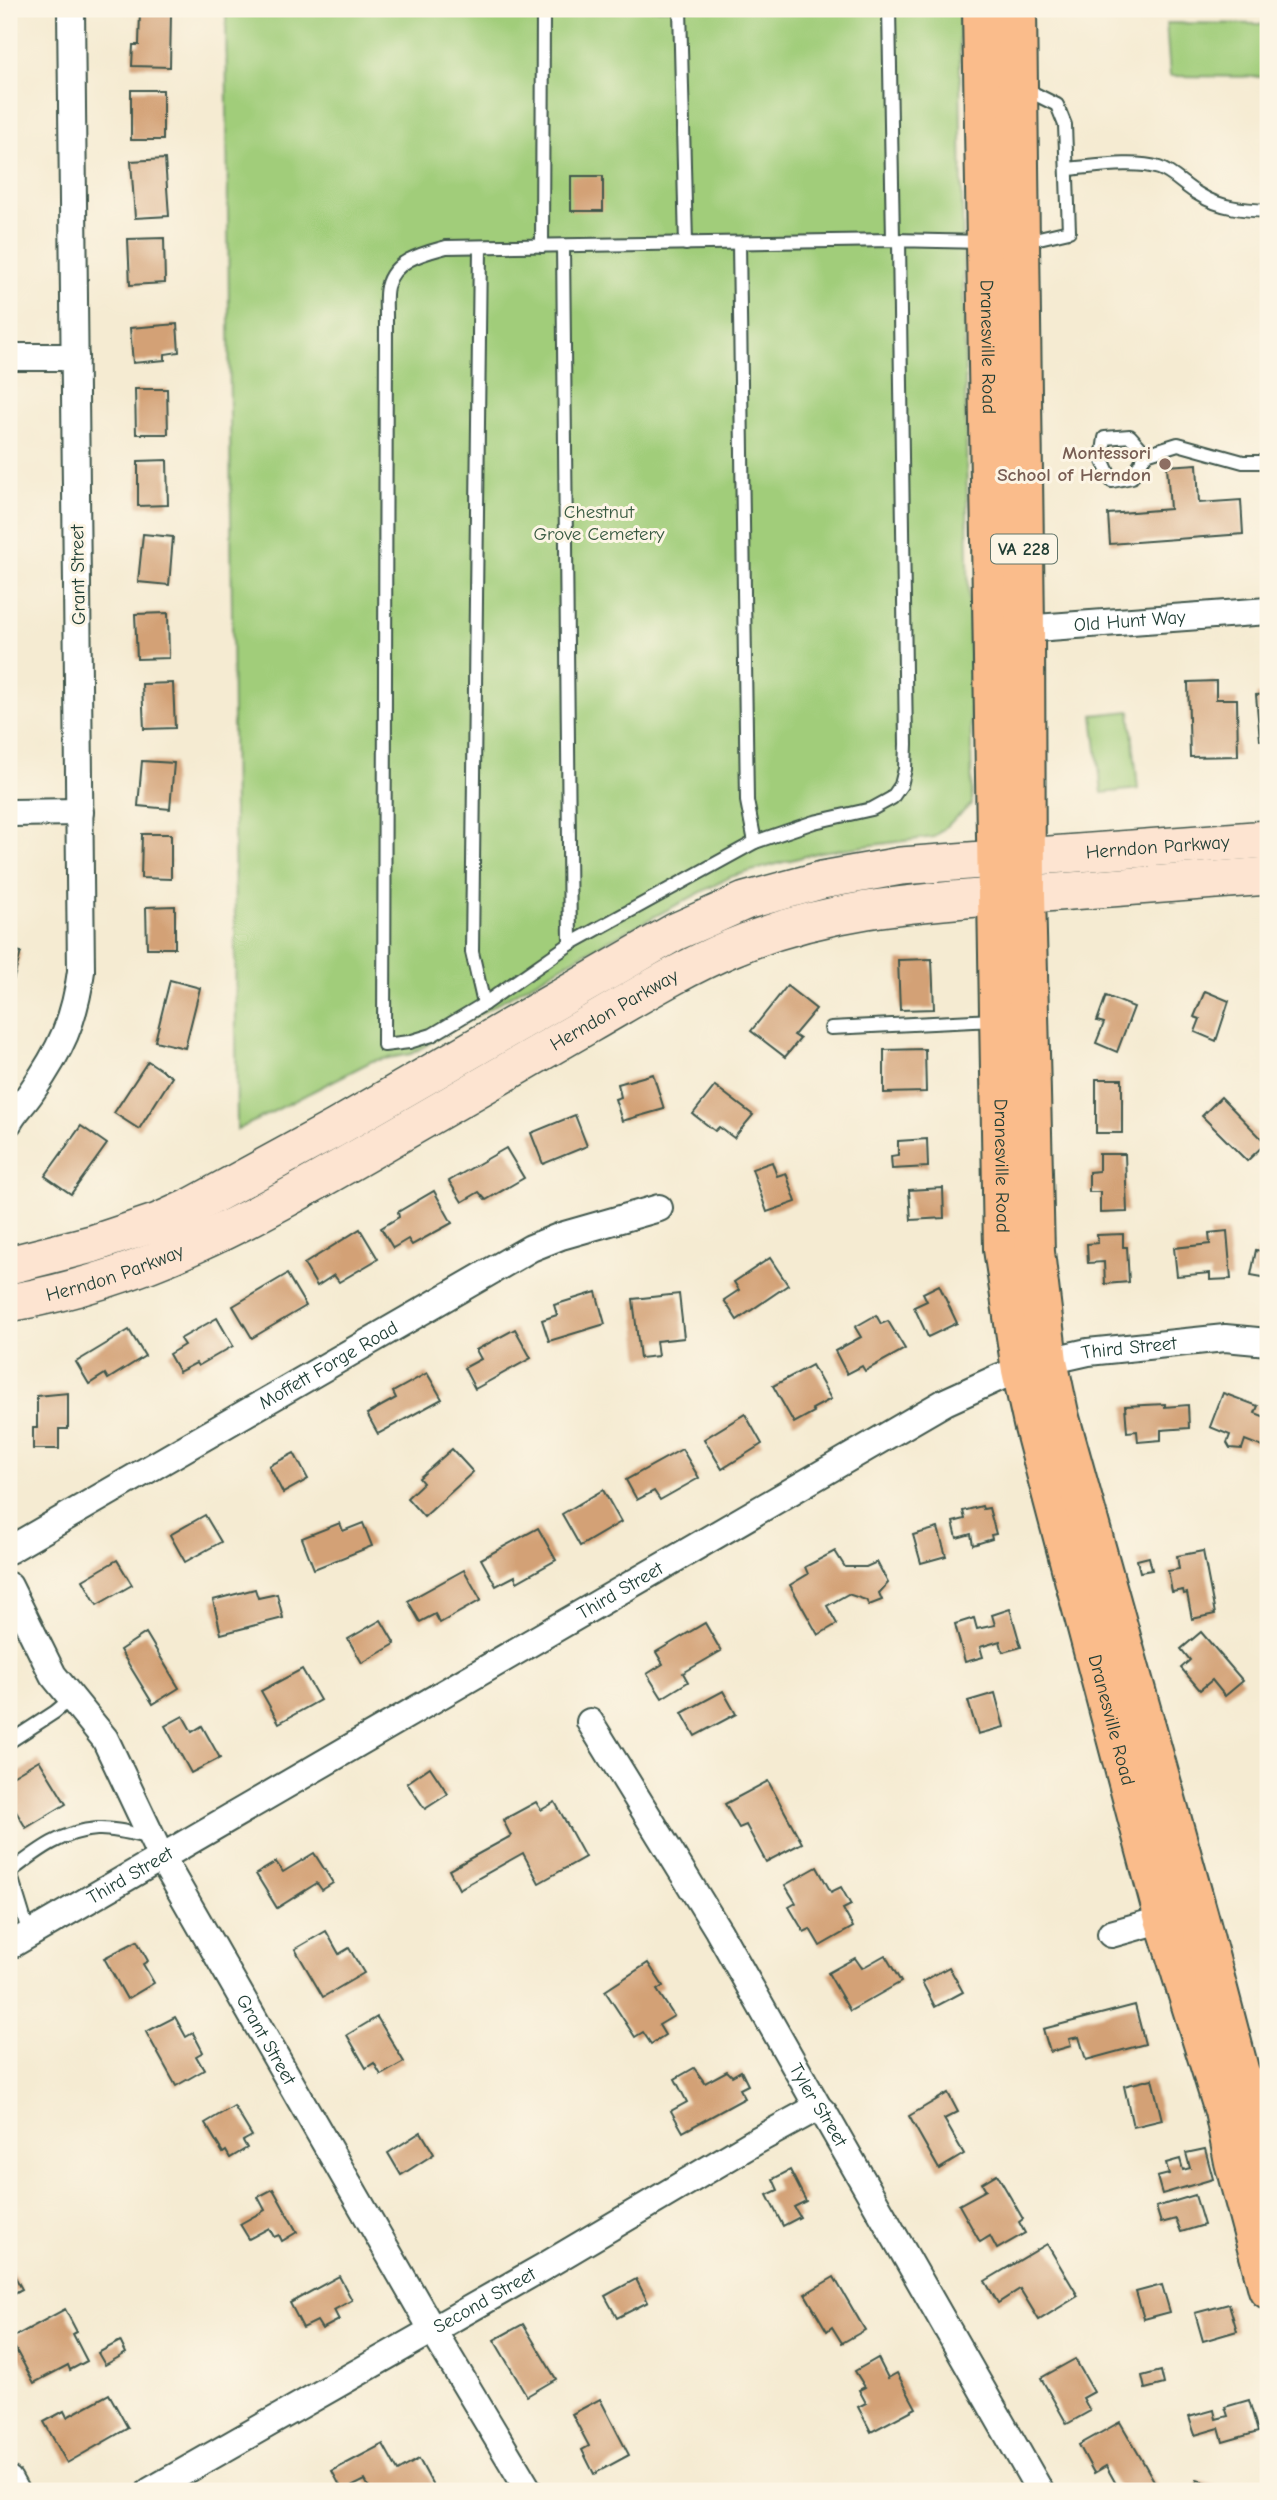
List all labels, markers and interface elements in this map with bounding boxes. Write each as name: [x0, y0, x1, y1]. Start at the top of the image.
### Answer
street label: Dranesville Road: [976, 280, 1000, 414]
place label: Montessori School of Herndon: [997, 442, 1151, 486]
marker: Montessori School of Herndon: [1157, 456, 1173, 472]
park label: Chestnut Grove Cemetery: [534, 501, 665, 545]
street label: Grant Street: [66, 524, 90, 625]
road number: VA 228: [991, 534, 1057, 564]
street label: Old Hunt Way: [1073, 606, 1187, 636]
street label: Herndon Parkway: [1085, 831, 1231, 863]
street label: Herndon Parkway: [546, 964, 682, 1055]
street label: Dranesville Road: [989, 1098, 1014, 1233]
street label: Herndon Parkway: [44, 1240, 188, 1306]
street label: Moffett Forge Road: [255, 1316, 402, 1414]
street label: Third Street: [1079, 1332, 1178, 1364]
street label: Third Street: [573, 1557, 668, 1624]
street label: Dranesville Road: [1084, 1652, 1139, 1788]
street label: Third Street: [83, 1842, 177, 1909]
street label: Grant Street: [231, 1991, 301, 2089]
street label: Tyler Street: [785, 2059, 852, 2151]
street label: Second Street: [430, 2262, 540, 2338]

